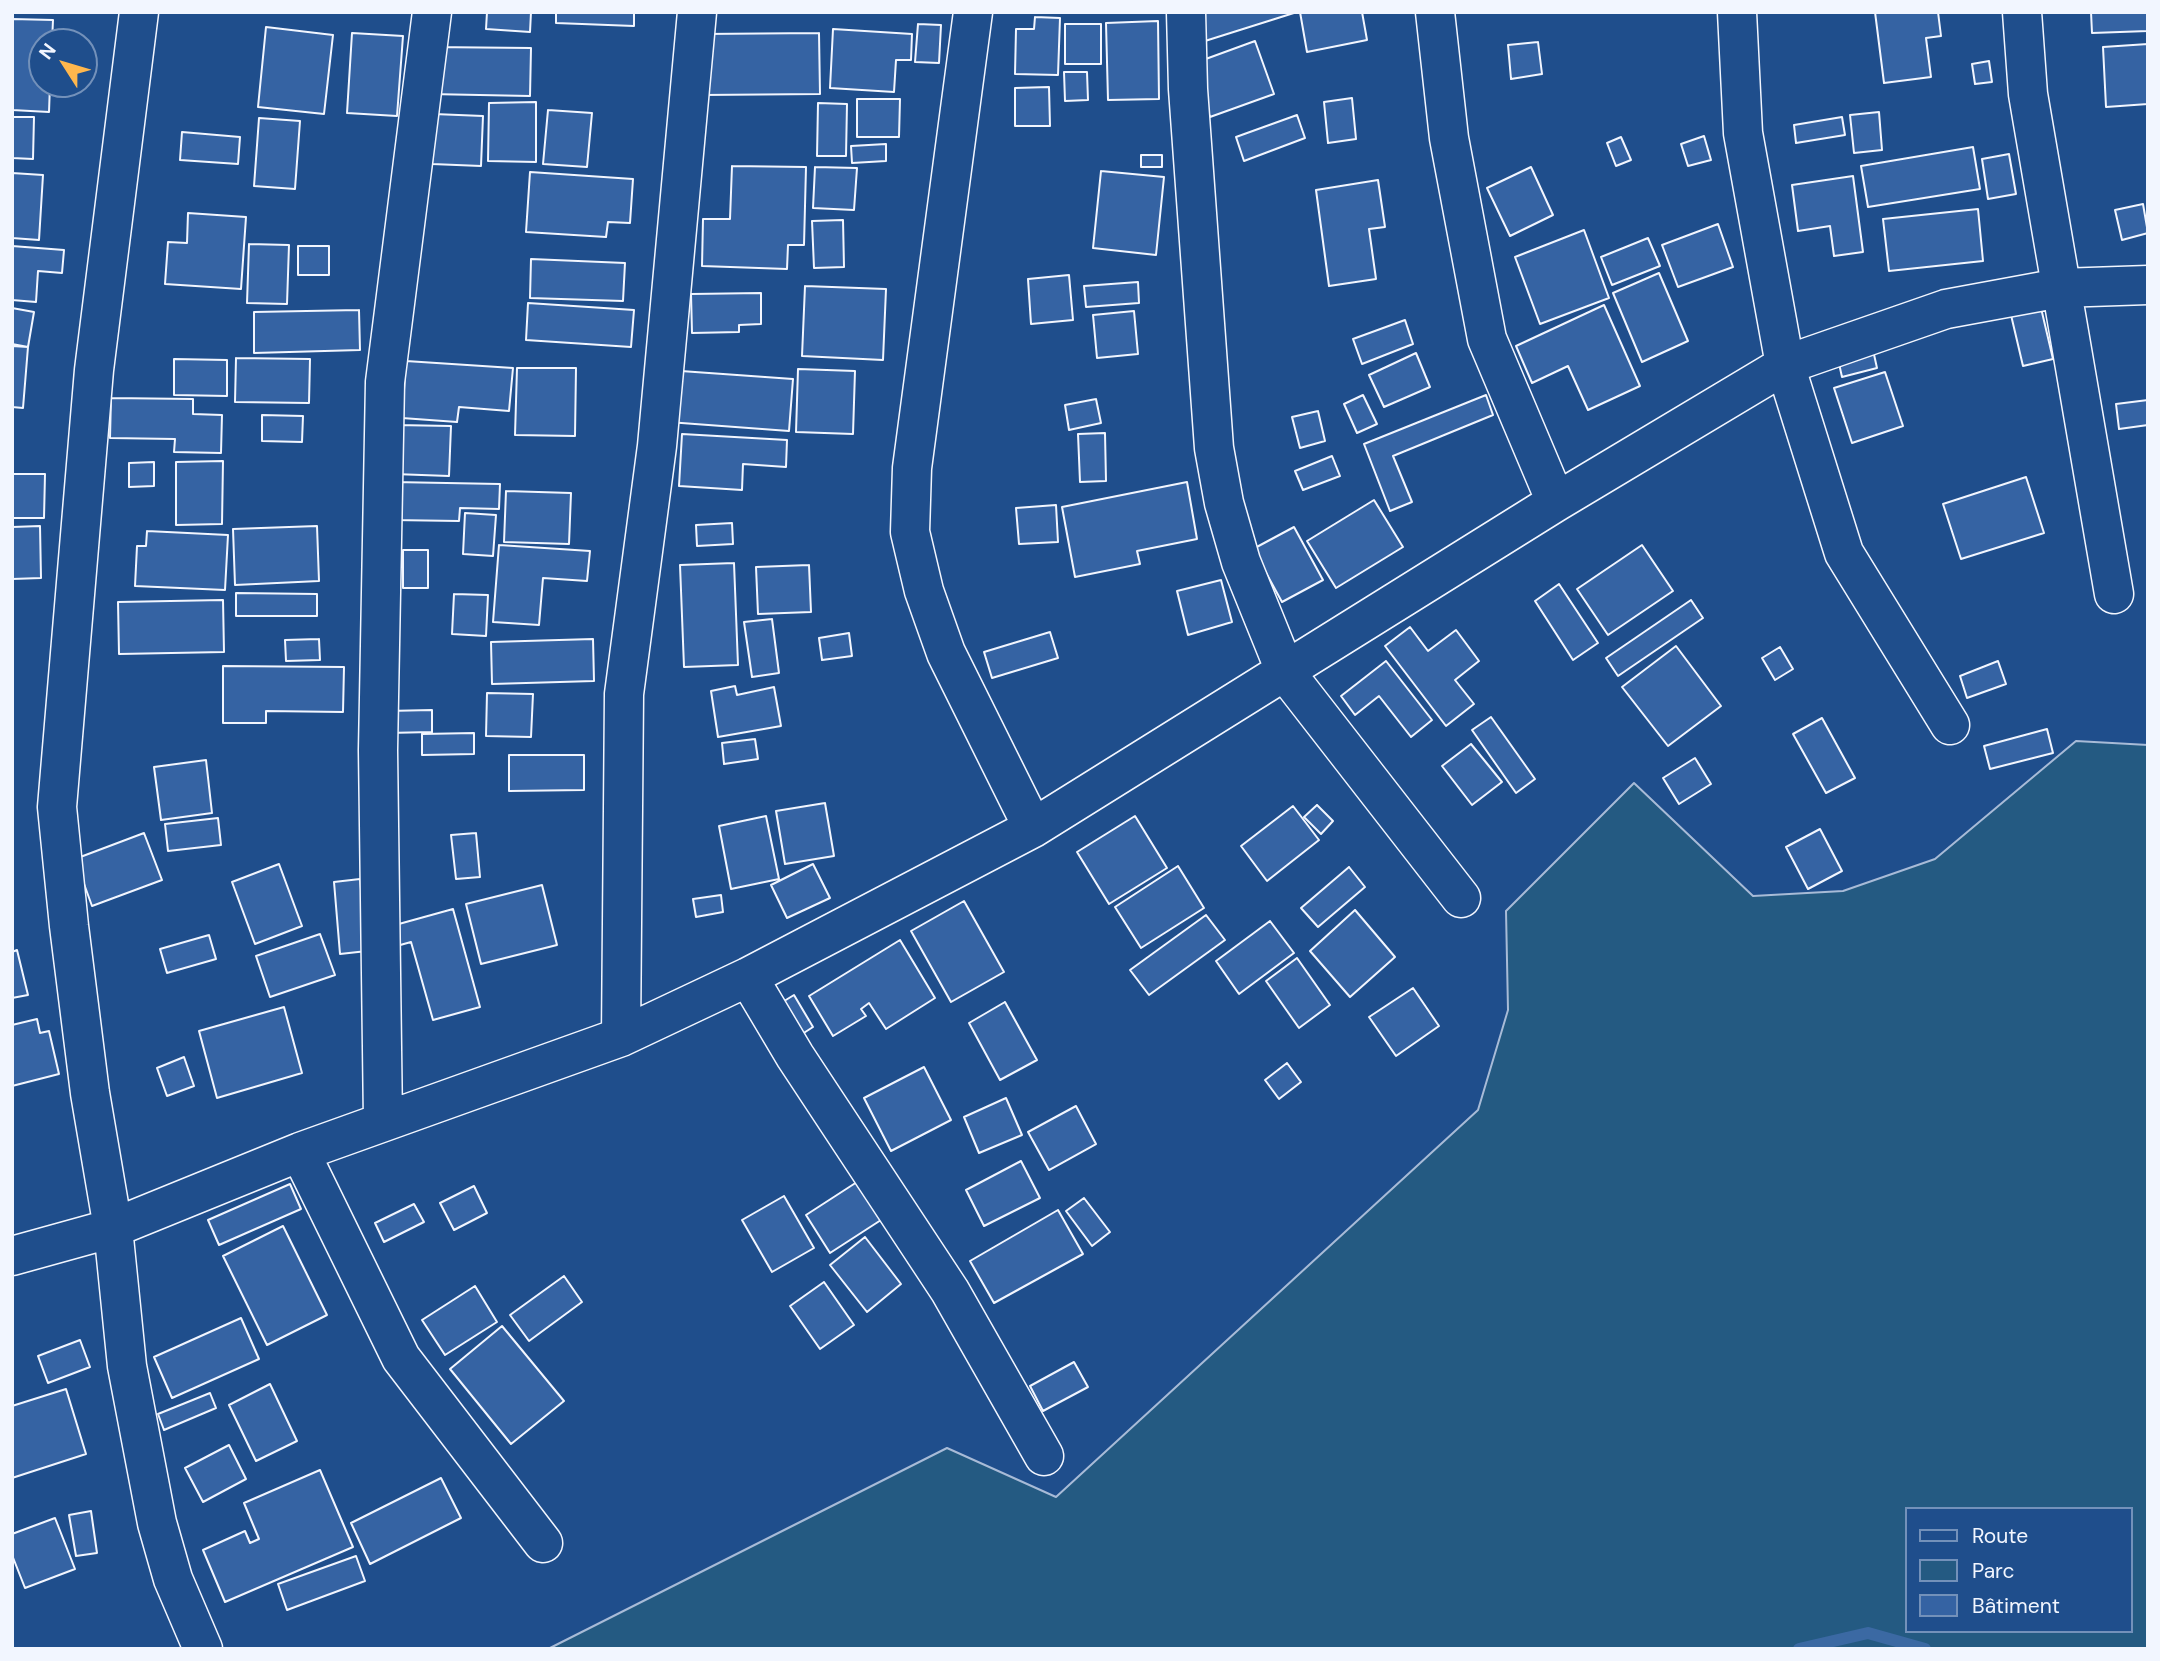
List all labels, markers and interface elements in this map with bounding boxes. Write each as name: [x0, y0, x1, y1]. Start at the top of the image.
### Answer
north arrow: [28, 28, 98, 98]
text: N: [33, 38, 62, 64]
legend: [1904, 1507, 2132, 1633]
text: Route: [1972, 1522, 2028, 1550]
text: Parc: [1972, 1557, 2015, 1585]
text: Bâtiment: [1972, 1592, 2060, 1620]

